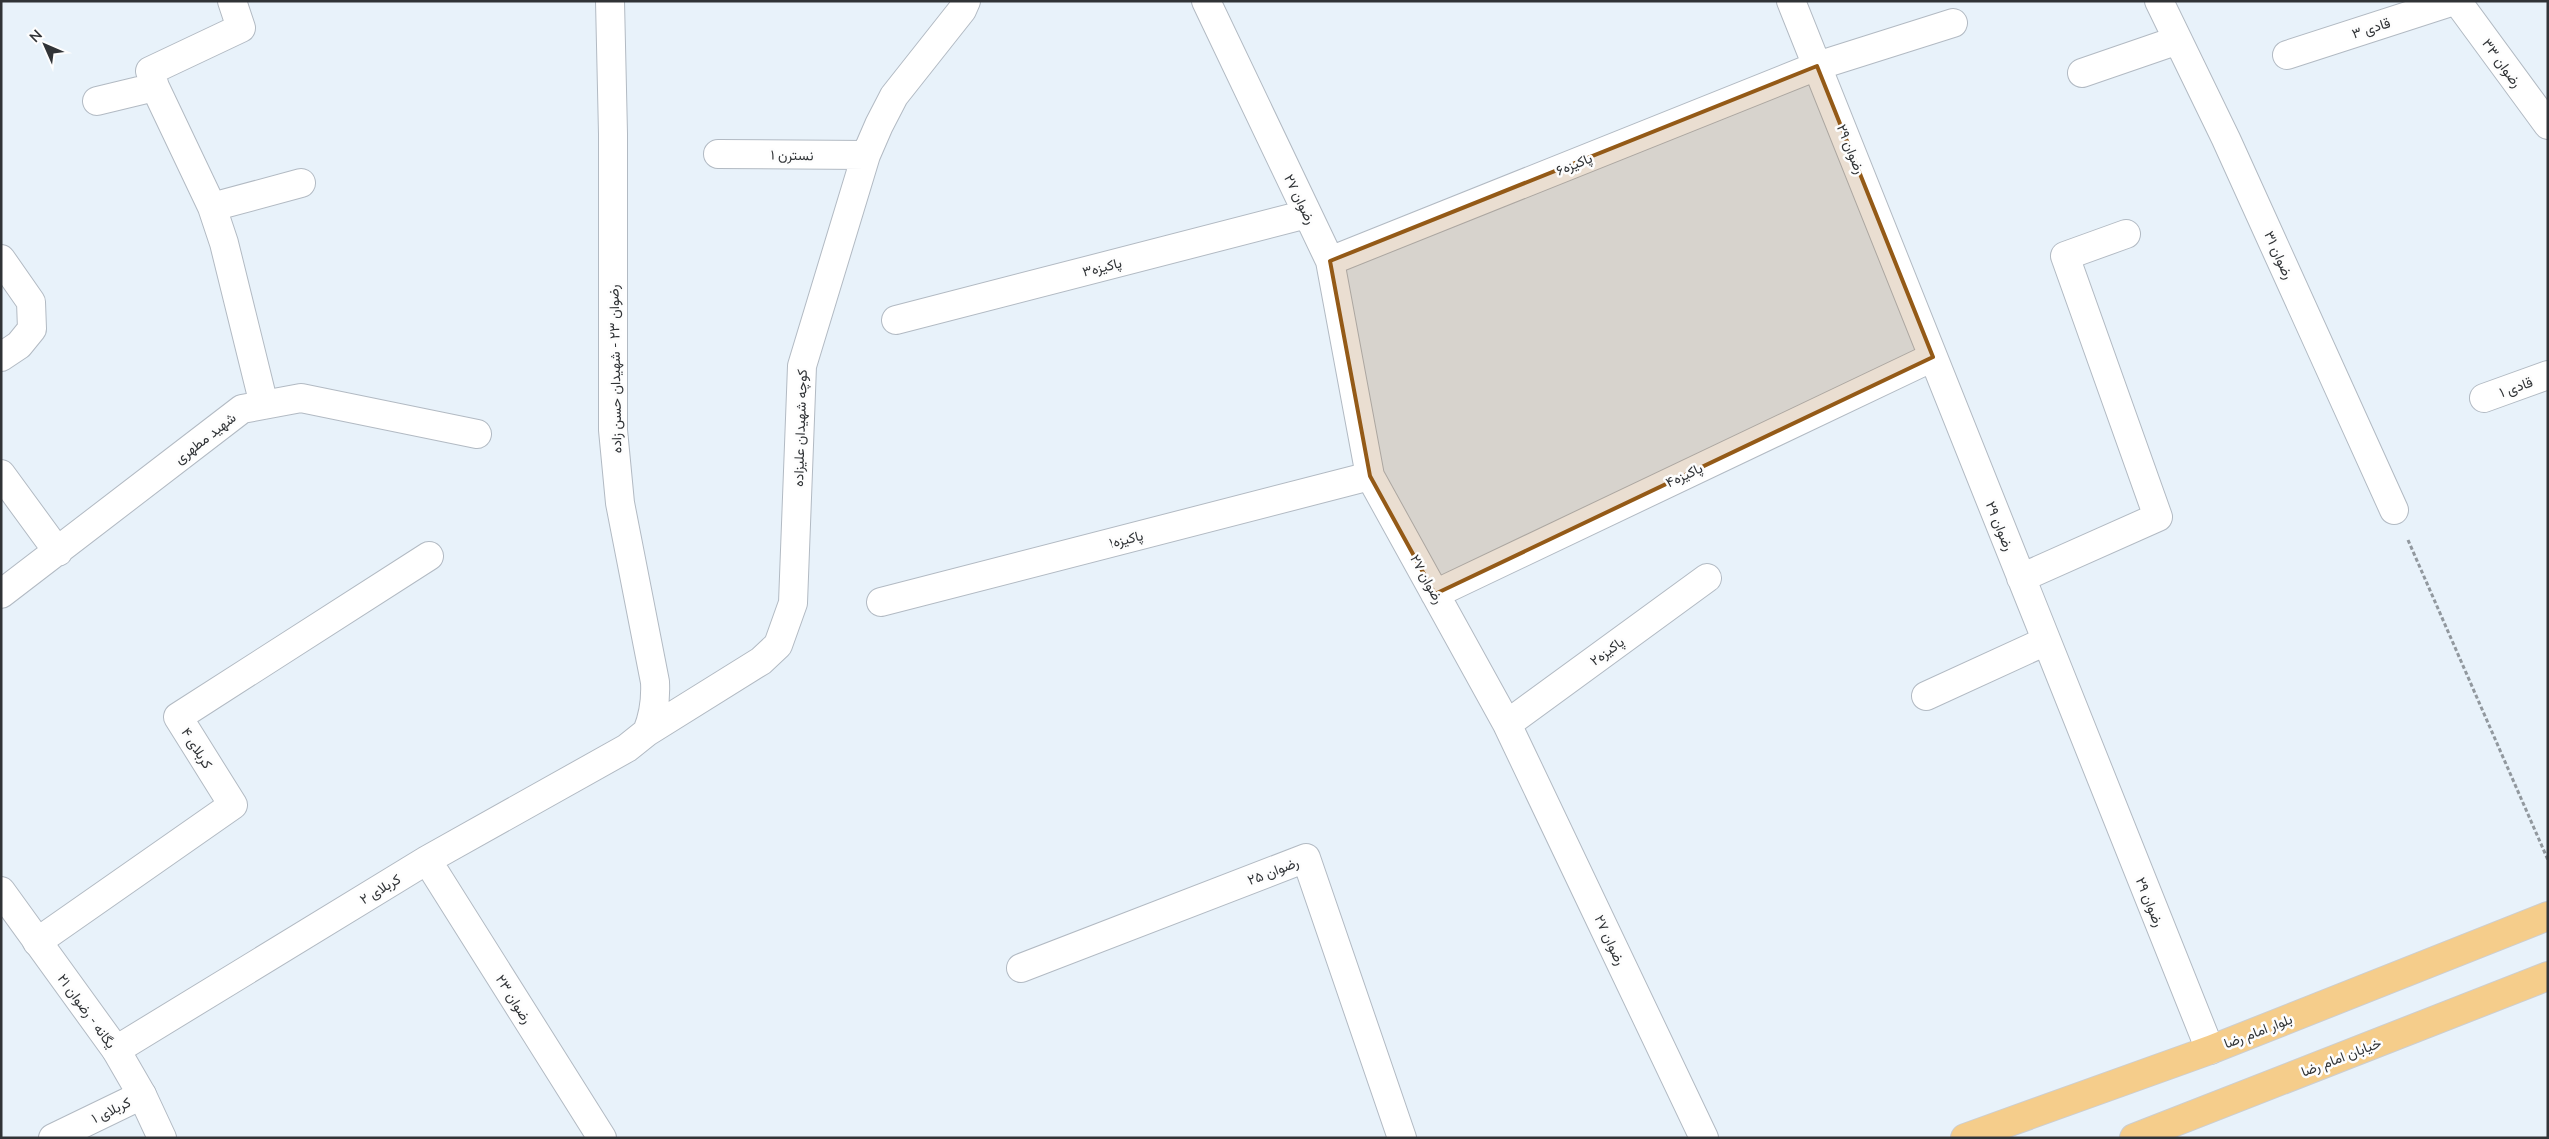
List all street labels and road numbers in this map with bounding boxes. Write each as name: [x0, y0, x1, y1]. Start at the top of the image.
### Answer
street label: قادی ۳: [2349, 13, 2393, 43]
street label: رضوان ۳۳: [2478, 35, 2526, 91]
street label: رضوان ۲۹: [1833, 122, 1869, 177]
street label: نسترن ۱: [770, 146, 814, 164]
street label: پاکیزه۶: [1553, 149, 1595, 180]
street label: رضوان ۲۷: [1280, 171, 1320, 227]
street label: رضوان ۳۱: [2260, 228, 2298, 282]
street label: پاکیزه۳: [1080, 253, 1124, 282]
street label: رضوان ۲۳ - شهیدان حسن زاده: [605, 284, 625, 454]
street label: کوچه شهیدان علیزاده: [789, 369, 812, 487]
street label: قادی ۱: [2497, 373, 2535, 401]
street label: شهید مطهری: [171, 408, 239, 468]
street label: پاکیزه۴: [1663, 459, 1706, 492]
street label: رضوان ۲۹: [1982, 499, 2018, 554]
street label: پاکیزه۱: [1107, 526, 1145, 553]
street label: رضوان ۲۷: [1406, 551, 1448, 607]
street label: پاکیزه۲: [1586, 633, 1628, 670]
street label: کربلای ۴: [177, 724, 217, 772]
street label: رضوان ۲۵: [1245, 853, 1301, 889]
street label: کربلای ۲: [356, 870, 404, 908]
street label: رضوان ۲۹: [2132, 875, 2168, 930]
street label: رضوان ۲۷: [1591, 912, 1630, 968]
street label: یگانه - رضوان ۲۱: [54, 970, 120, 1052]
street label: رضوان ۲۳: [492, 971, 536, 1027]
street label: بلوار امام رضا: [2221, 1010, 2295, 1052]
street label: خیابان امام رضا: [2298, 1033, 2384, 1081]
street label: کربلای ۱: [88, 1093, 134, 1127]

